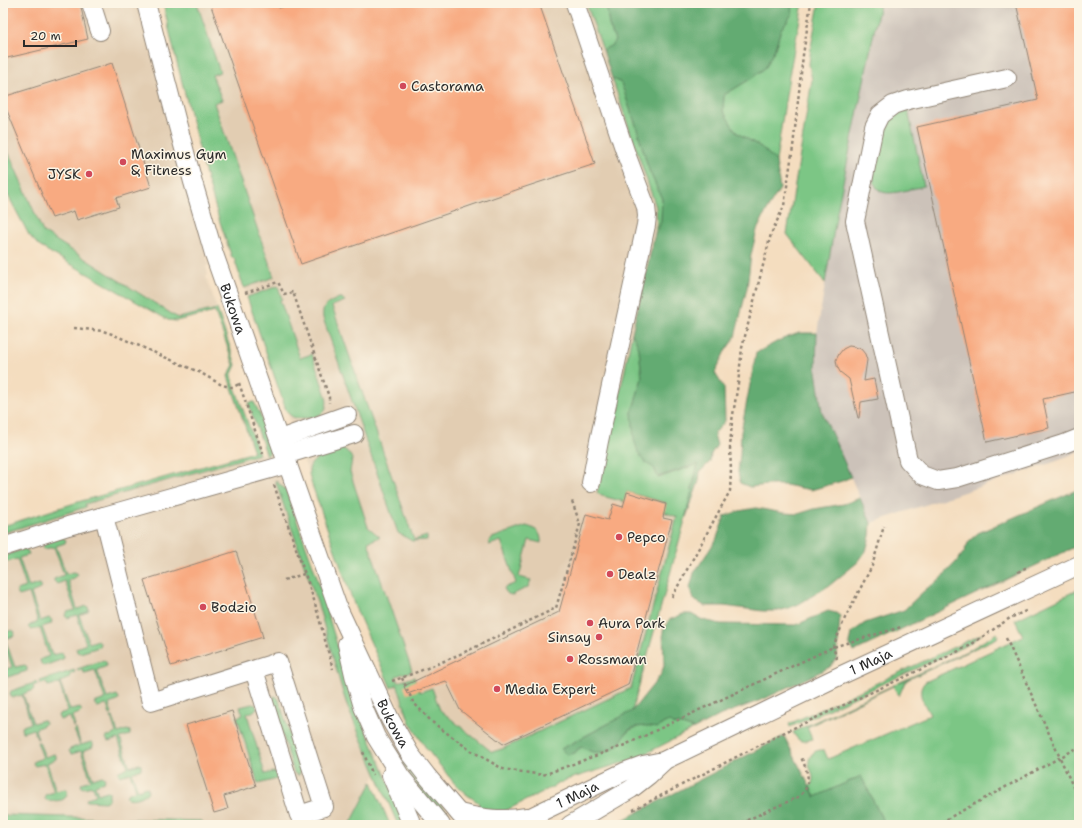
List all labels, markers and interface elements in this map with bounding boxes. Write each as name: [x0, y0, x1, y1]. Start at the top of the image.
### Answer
scale bar: [24, 22, 76, 48]
text: 20 m: [30, 28, 61, 44]
place label: Castorama: [411, 77, 484, 95]
marker: Castorama: [398, 81, 408, 91]
place label: Maximus Gym & Fitness: [131, 145, 227, 179]
marker: Maximus Gym & Fitness: [118, 157, 128, 167]
place label: JYSK: [48, 165, 81, 183]
marker: JYSK: [84, 169, 94, 179]
street label: Bukowa: [216, 281, 250, 337]
place label: Pepco: [627, 528, 666, 546]
marker: Pepco: [614, 532, 624, 542]
place label: Dealz: [618, 565, 656, 583]
marker: Dealz: [605, 569, 615, 579]
place label: Bodzio: [211, 598, 257, 616]
marker: Bodzio: [198, 602, 208, 612]
place label: Aura Park: [598, 614, 665, 632]
marker: Aura Park: [585, 618, 595, 628]
place label: Sinsay: [548, 628, 591, 646]
marker: Sinsay: [594, 632, 604, 642]
street label: 1 Maja: [846, 644, 895, 679]
place label: Rossmann: [578, 650, 647, 668]
marker: Rossmann: [565, 654, 575, 664]
place label: Media Expert: [505, 680, 596, 698]
marker: Media Expert: [492, 684, 502, 694]
street label: Bukowa: [373, 696, 414, 751]
street label: 1 Maja: [553, 777, 601, 812]

